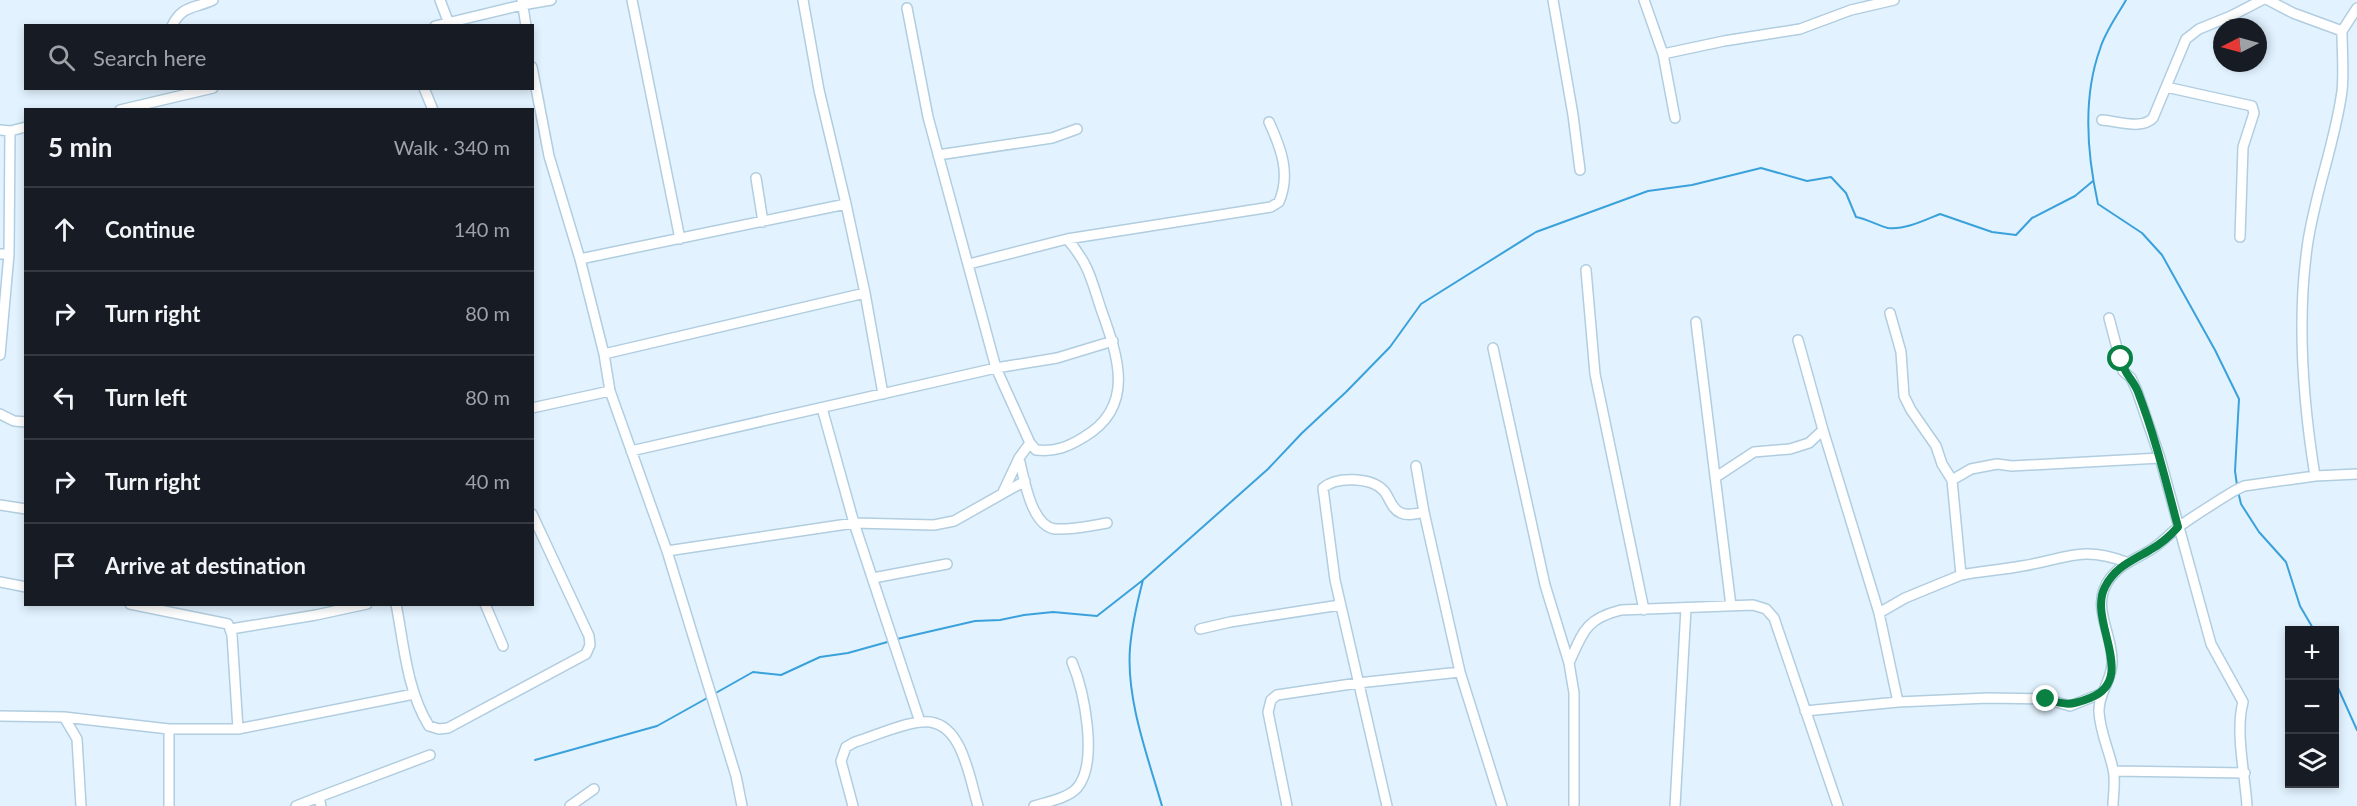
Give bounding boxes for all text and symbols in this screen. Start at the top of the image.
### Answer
north arrow [2213,18,2267,72]
search box [24,24,534,90]
icon: search [45,41,78,74]
text: Search here [93,44,206,71]
text: 5 min [48,131,112,163]
text: Walk · 340 m [394,135,510,159]
icon: ahead [48,213,81,246]
text: Continue [105,216,195,243]
text: 140 m [454,217,510,241]
icon: right [48,297,81,330]
text: Turn right [105,300,200,327]
text: 80 m [465,301,510,325]
route start [2107,345,2133,371]
icon: left [48,381,81,414]
text: Turn left [105,384,187,411]
text: 80 m [465,385,510,409]
icon: right [48,465,81,498]
text: Turn right [105,468,200,495]
text: 40 m [465,469,510,493]
icon: arrive [48,549,81,582]
text: Arrive at destination [105,552,306,579]
map controls [2285,626,2339,788]
button: + [2285,626,2339,680]
button: − [2285,680,2339,734]
route end [2032,685,2058,711]
button: layers [2285,734,2339,788]

